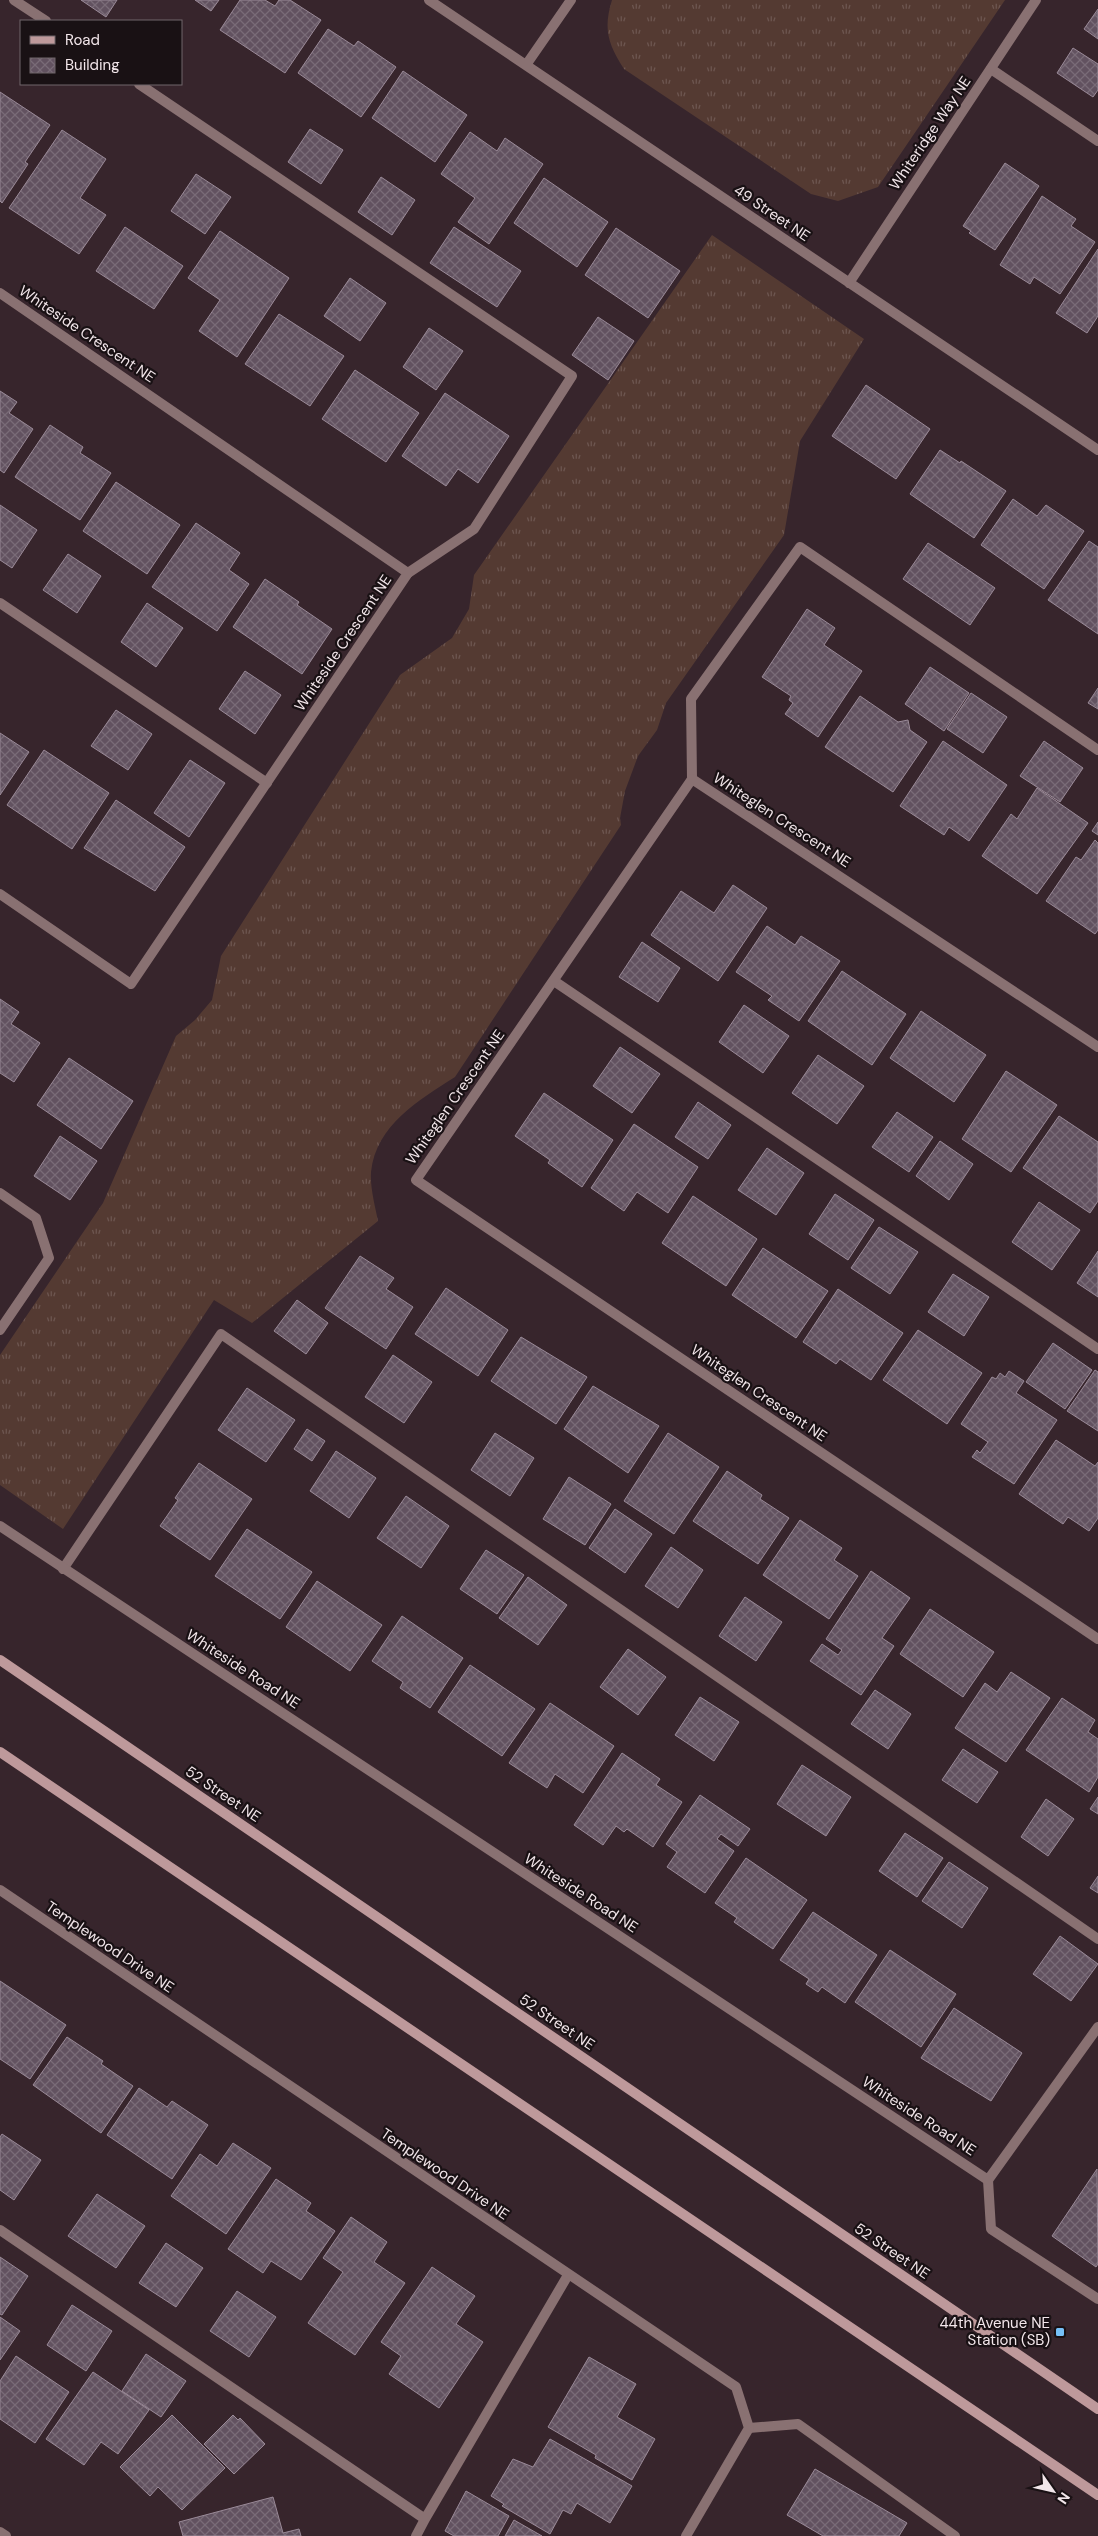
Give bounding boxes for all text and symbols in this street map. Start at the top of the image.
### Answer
legend [20,20,182,85]
text: Road [65,30,100,50]
text: Building [65,55,120,75]
street label: Whiteridge Way NE [885,72,975,194]
street label: 49 Street NE [730,180,814,246]
street label: Whiteside Crescent NE [15,281,159,387]
street label: Whiteside Crescent NE [290,571,396,715]
street label: Whiteglen Crescent NE [709,768,855,872]
street label: Whiteglen Crescent NE [401,1026,509,1168]
street label: Whiteglen Crescent NE [687,1340,831,1446]
street label: Whiteside Road NE [182,1625,304,1713]
street label: 52 Street NE [181,1761,265,1827]
street label: Whiteside Road NE [520,1849,642,1937]
street label: Templewood Drive NE [42,1897,178,1997]
street label: 52 Street NE [515,1989,599,2055]
street label: Whiteside Road NE [858,2072,980,2160]
street label: Templewood Drive NE [377,2124,513,2224]
street label: 52 Street NE [850,2218,934,2284]
place label: 44th Avenue NE Station (SB) [939,2313,1050,2350]
marker: 44th Avenue NE Station (SB) [1054,2326,1066,2338]
north arrow [1028,2466,1078,2516]
text: N [1053,2489,1074,2508]

